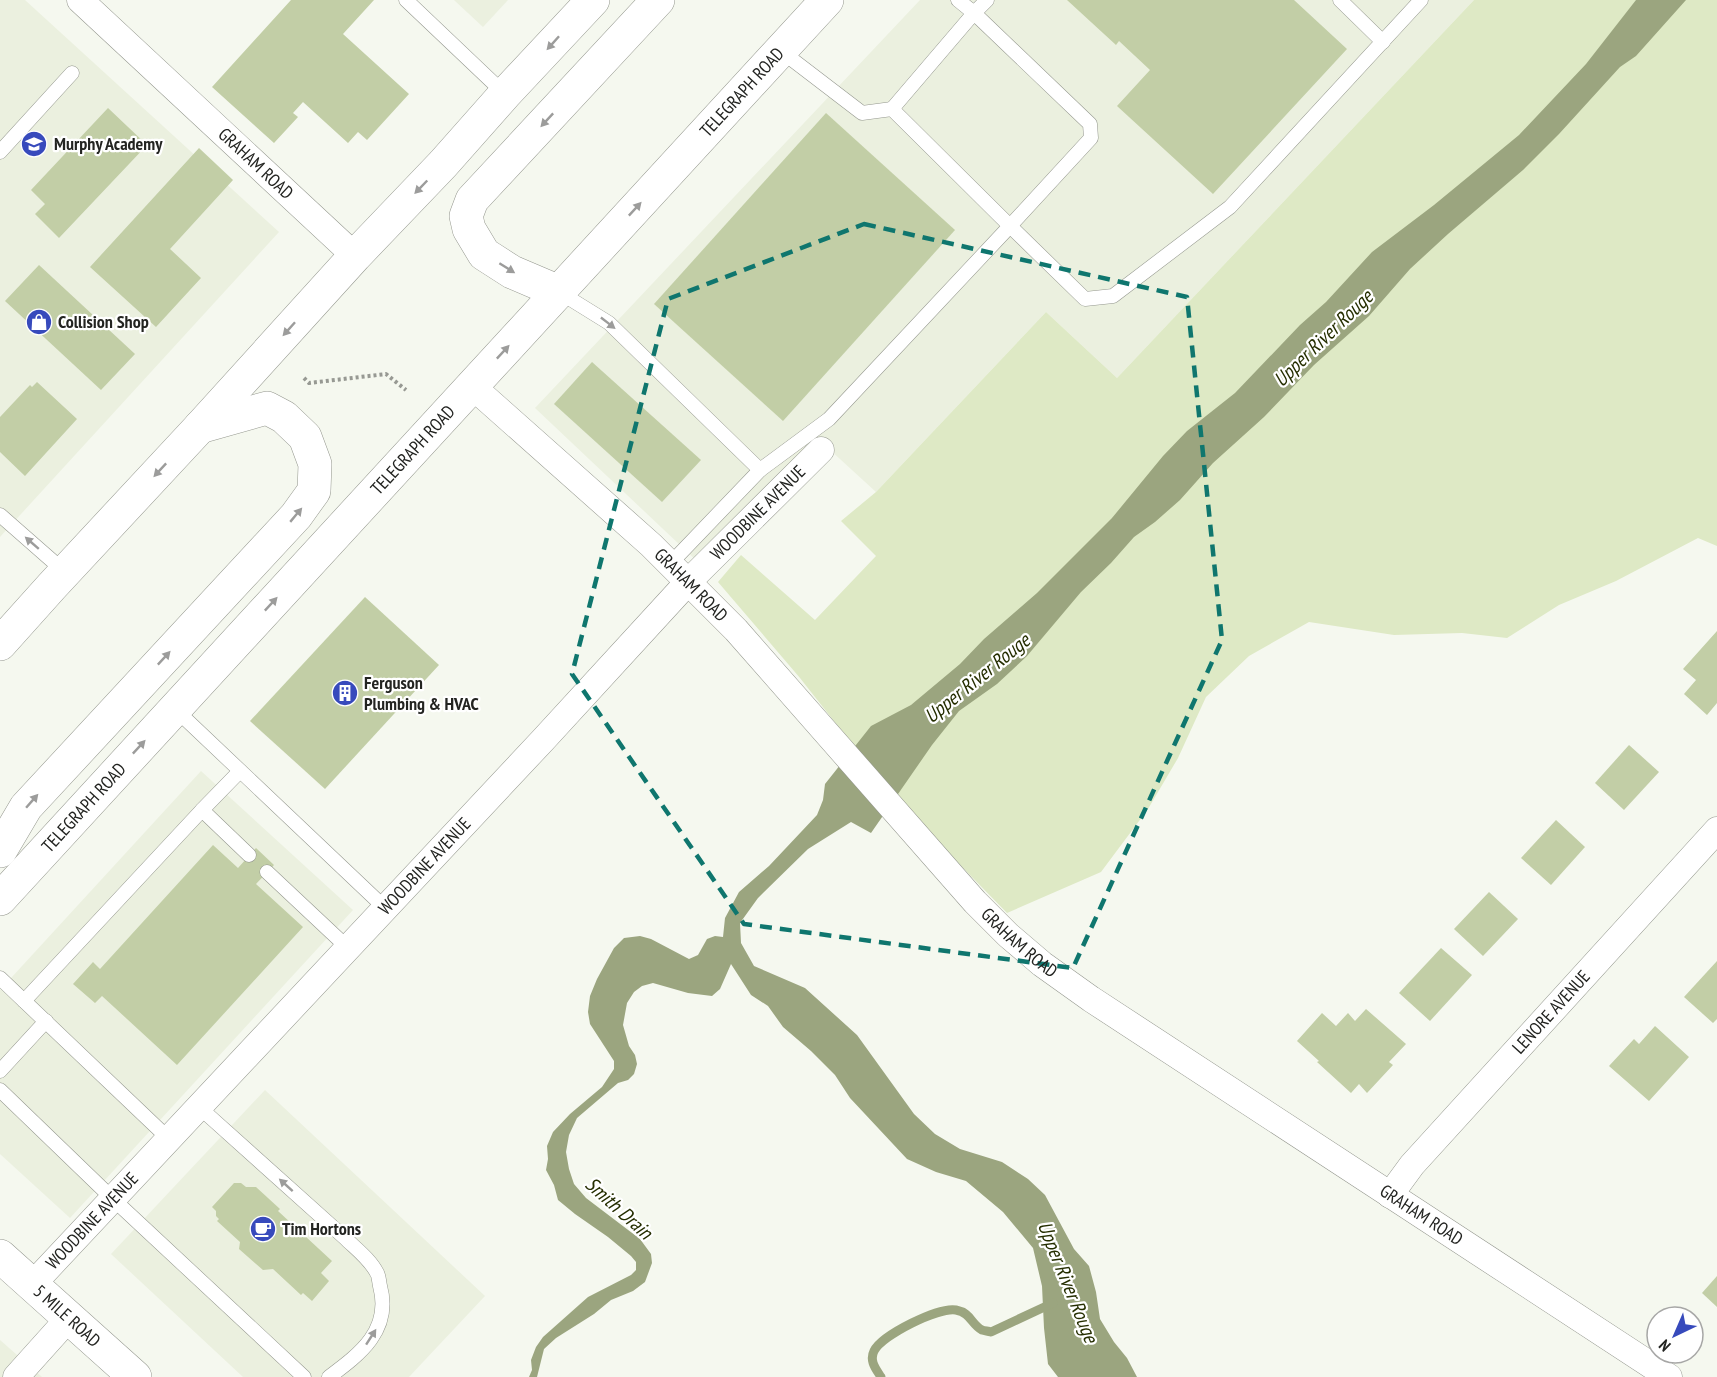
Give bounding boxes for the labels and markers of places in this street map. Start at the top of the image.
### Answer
school or university icon: Murphy Academy [19,129,49,159]
place label: Murphy Academy [54,132,163,155]
shop icon: Collision Shop [24,307,54,337]
place label: Collision Shop [58,310,149,333]
place label: Ferguson Plumbing & HVAC [364,671,479,715]
building icon: Ferguson Plumbing & HVAC [330,678,360,708]
cafe icon: Tim Hortons [248,1214,278,1244]
place label: Tim Hortons [282,1217,361,1240]

